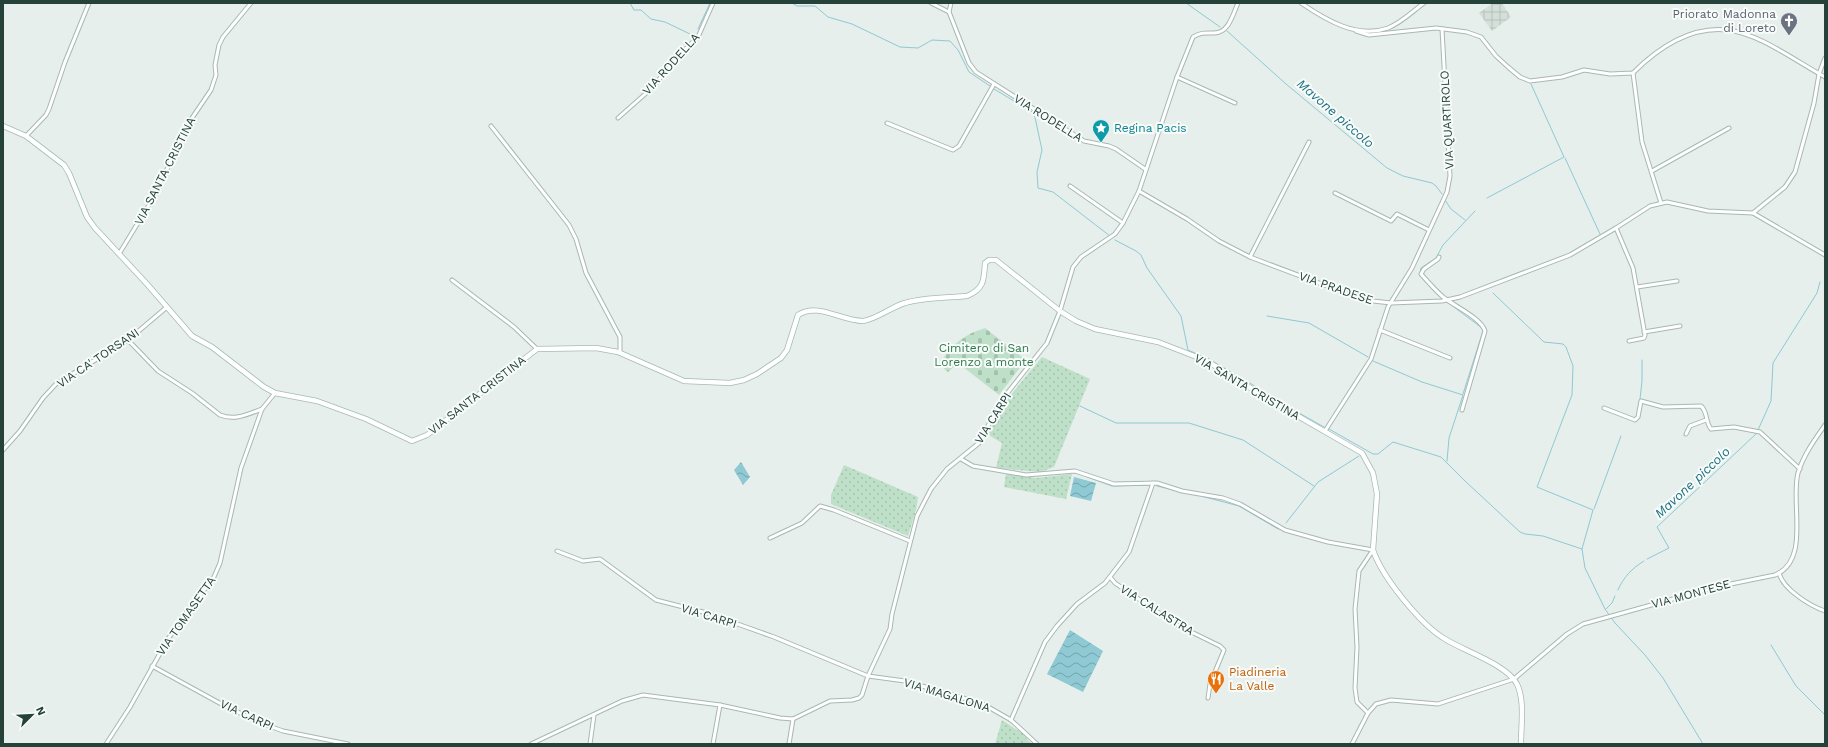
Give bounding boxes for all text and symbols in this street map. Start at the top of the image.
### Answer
place label: Priorato Madonna di Loreto [1672,7,1776,35]
church icon: Priorato Madonna di Loreto [1779,11,1799,36]
street label: VIA RODELLA [640,30,702,98]
street label: VIA QUARTIROLO [1437,70,1457,170]
water label: Mavone piccolo [1294,76,1377,151]
street label: VIA RODELLA [1011,91,1085,145]
street label: VIA SANTA CRISTINA [132,115,198,227]
place icon: Regina Pacis [1091,118,1111,143]
place label: Regina Pacis [1114,121,1187,135]
street label: VIA PRADESE [1297,269,1375,307]
street label: VIA CA' TORSANI [54,325,142,391]
park label: Cimitero di San Lorenzo a monte [934,341,1034,369]
street label: VIA SANTA CRISTINA [1192,351,1302,423]
street label: VIA SANTA CRISTINA [426,353,528,437]
street label: VIA CARPI [972,390,1014,446]
water label: Mavone piccolo [1652,444,1733,521]
street label: VIA TOMASETTA [154,574,219,658]
street label: VIA MONTESE [1650,577,1732,611]
street label: VIA CALASTRA [1117,582,1197,638]
street label: VIA CARPI [679,601,739,631]
place label: Piadineria La Valle [1229,665,1286,693]
restaurant icon: Piadineria La Valle [1206,669,1226,694]
street label: VIA MAGALONA [902,675,992,715]
north arrow [12,695,52,735]
street label: VIA CARPI [218,696,276,734]
text: N [33,705,48,718]

